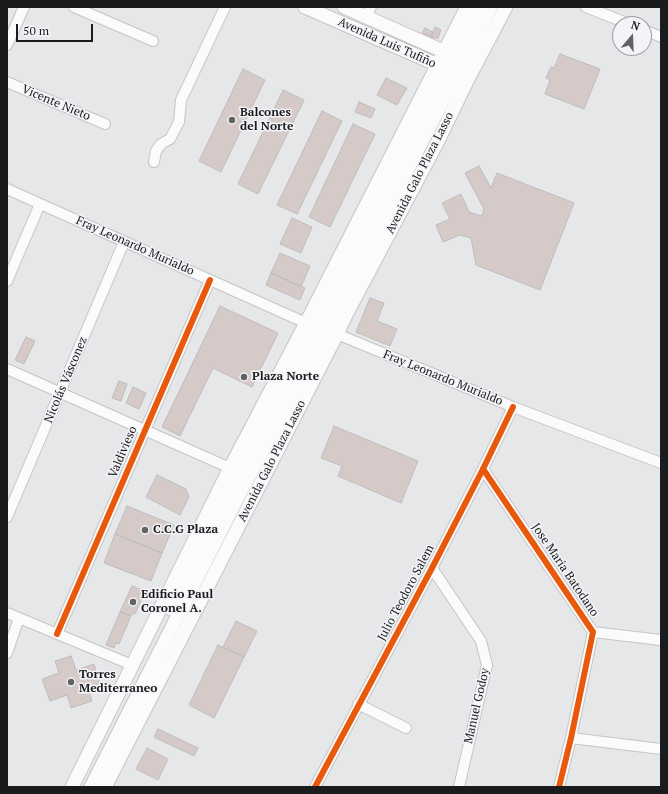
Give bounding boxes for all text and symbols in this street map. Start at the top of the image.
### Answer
street label: Avenida Luis Tufiño [336,15,438,71]
scale bar [18,16,95,42]
north arrow [612,16,652,56]
text: N [629,18,642,34]
text: 50 m [23,23,49,38]
street label: Vicente Nieto [19,82,93,124]
place label: Balcones del Norte [240,106,293,134]
street label: Avenida Galo Plaza Lasso [383,110,457,236]
marker: Balcones del Norte [227,115,237,125]
street label: Fray Leonardo Murialdo [74,213,196,279]
street label: Nicolás Vásconez [41,335,91,425]
street label: Fray Leonardo Murialdo [381,347,505,409]
place label: Plaza Norte [252,370,319,384]
marker: Plaza Norte [239,372,249,382]
street label: Avenida Galo Plaza Lasso [235,398,309,524]
street label: Valdivieso [106,424,140,480]
street label: Jose Maria Batodano [528,521,602,619]
place label: C.C.G Plaza [153,523,218,537]
marker: C.C.G Plaza [140,525,150,535]
street label: Julio Teodoro Salem [375,542,437,644]
place label: Edificio Paul Coronel A. [141,588,213,616]
marker: Edificio Paul Coronel A. [128,597,138,607]
street label: Manuel Godoy [461,667,493,745]
place label: Torres Mediterraneo [79,668,157,696]
marker: Torres Mediterraneo [66,677,76,687]

